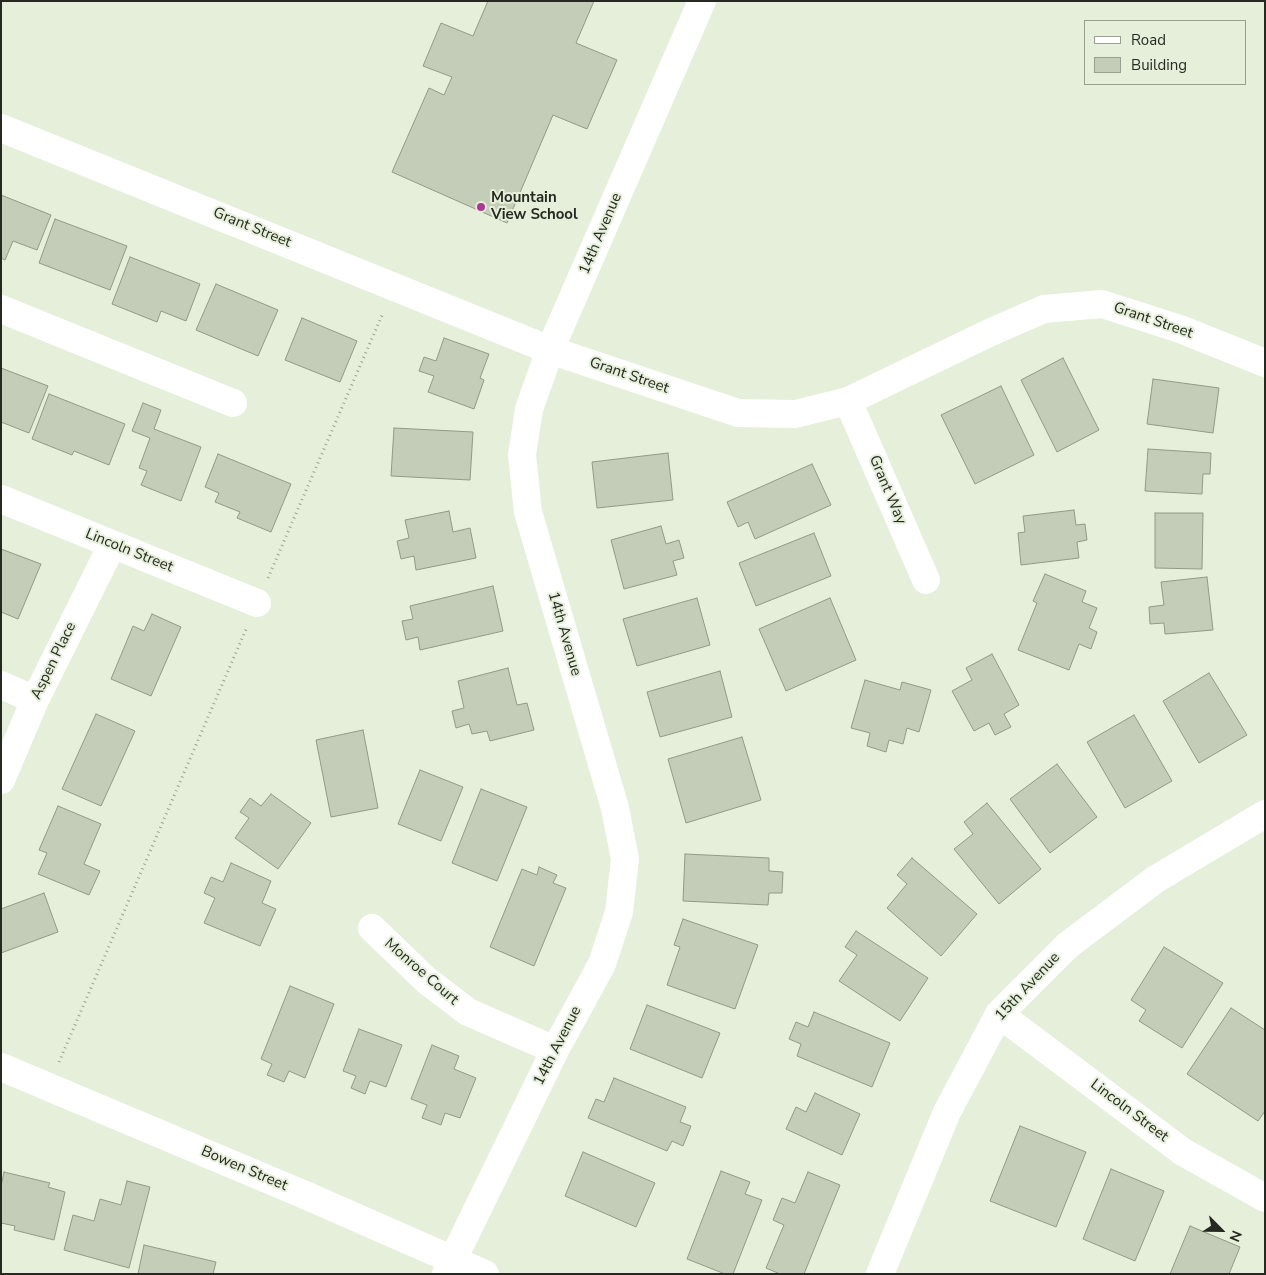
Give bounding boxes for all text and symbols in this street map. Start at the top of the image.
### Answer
legend [1084,20,1246,85]
text: Road [1131,30,1166,50]
text: Building [1131,55,1187,75]
place label: Mountain View School [491,189,578,224]
street label: 14th Avenue [576,191,626,277]
marker: Mountain View School [475,201,487,213]
street label: Grant Street [210,204,294,252]
street label: Grant Street [1111,299,1195,343]
street label: Grant Street [587,354,671,398]
street label: Grant Way [864,453,910,527]
street label: Lincoln Street [83,525,175,577]
street label: 14th Avenue [543,590,585,678]
street label: Aspen Place [28,619,80,703]
street label: Monroe Court [380,935,462,1009]
street label: 15th Avenue [992,949,1064,1025]
street label: 14th Avenue [530,1003,586,1089]
street label: Lincoln Street [1086,1076,1172,1146]
street label: Bowen Street [198,1143,290,1195]
north arrow [1196,1205,1246,1255]
text: N [1224,1228,1246,1245]

